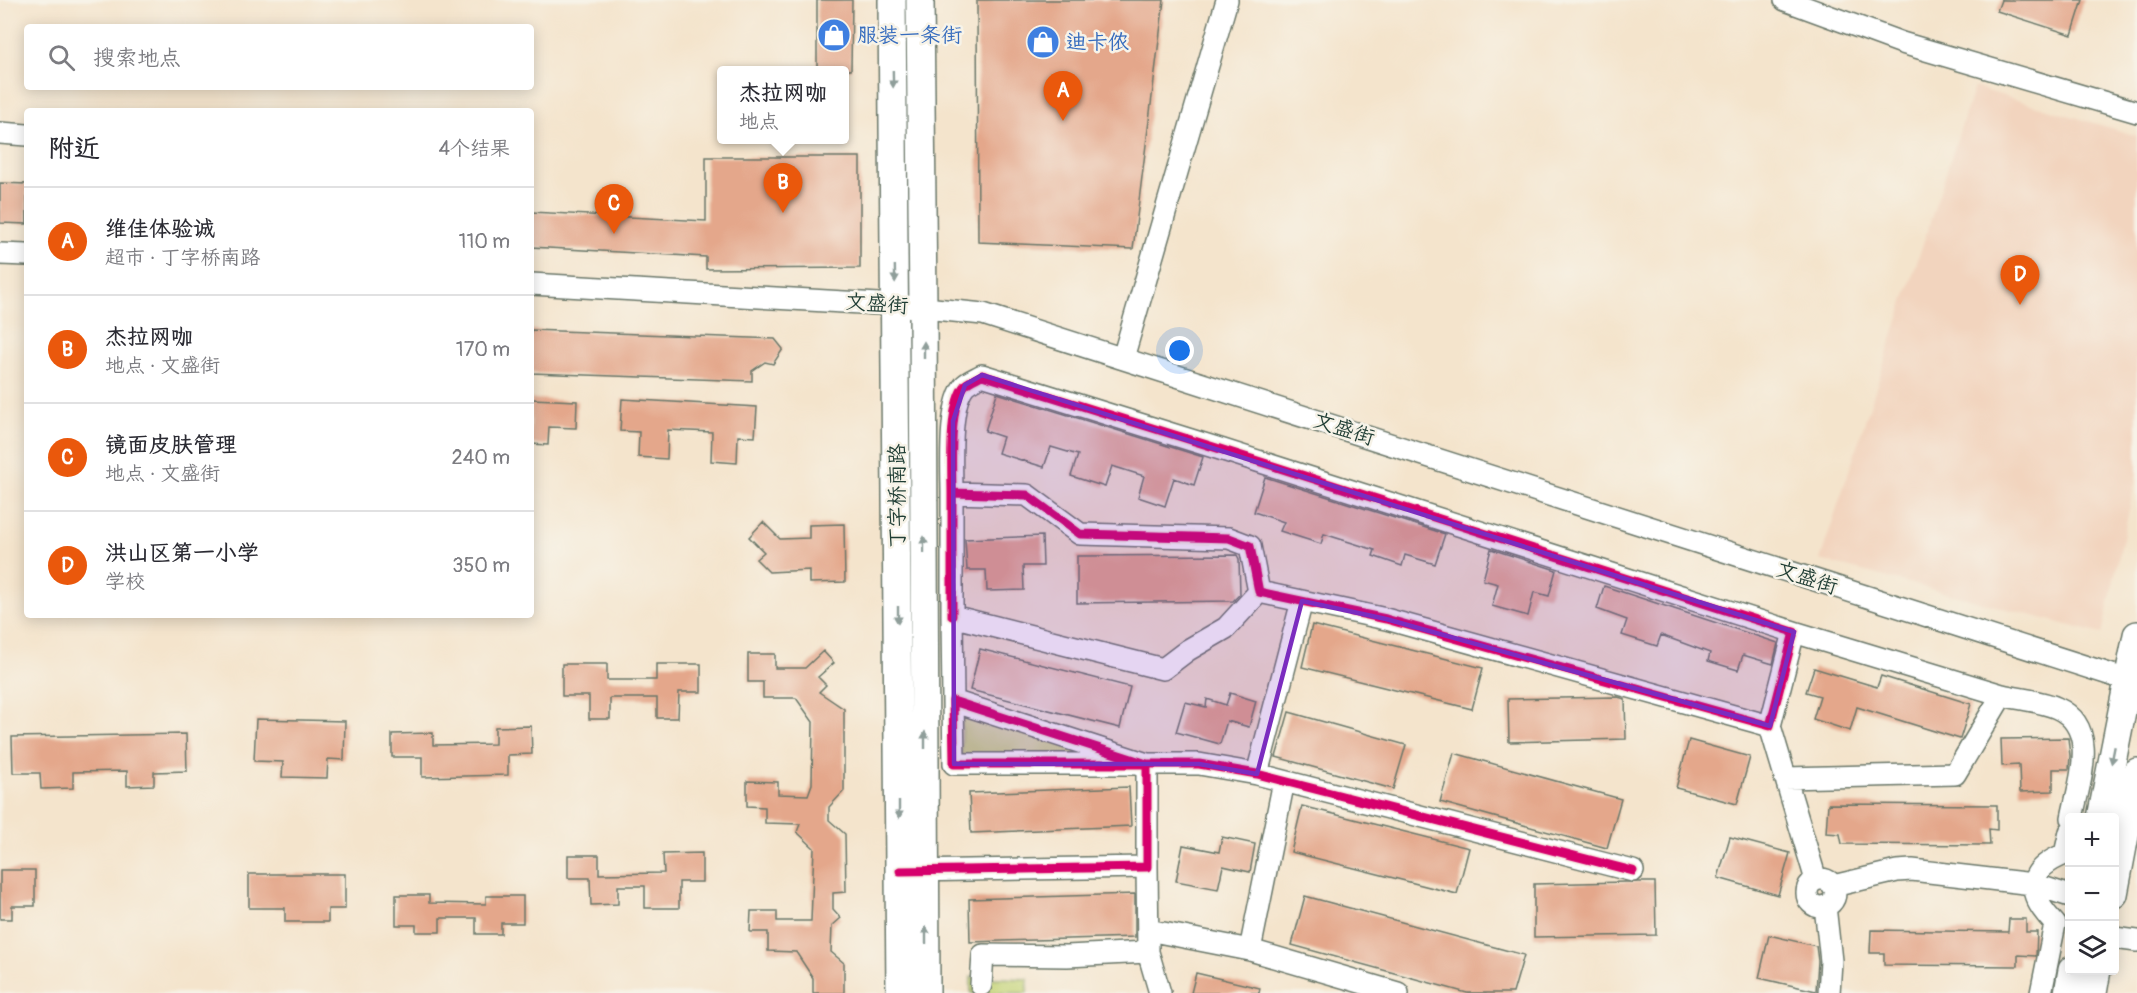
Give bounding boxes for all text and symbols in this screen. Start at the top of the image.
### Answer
shop icon: 服装一条街 [816,17,852,53]
place label: 服装一条街 [857,22,962,49]
search box [24,24,534,90]
shop icon: 迪卡侬 [1025,24,1061,60]
place label: 迪卡侬 [1066,29,1129,56]
icon: search [45,41,78,74]
text: 搜索地点 [93,44,181,72]
popup [717,66,849,144]
one-way arrow [888,70,898,89]
pin: A [1044,72,1082,121]
text: 杰拉网咖 [739,79,827,107]
text: 地点 [739,109,779,134]
text: 附近 [48,133,100,165]
text: 4个结果 [438,136,510,161]
pin: B [764,164,802,213]
pin: C [594,184,634,234]
text: 维佳体验诚 [105,215,215,243]
text: A [61,229,74,254]
text: 110 m [459,229,510,254]
text: 超市 · 丁字桥南路 [105,245,260,270]
pin: D [2000,256,2040,305]
one-way arrow [890,265,900,284]
street label: 文盛街 [845,288,909,320]
text: 杰拉网咖 [105,323,193,351]
your location [1165,336,1194,365]
text: B [62,337,73,362]
text: 170 m [456,337,510,362]
one-way arrow [919,340,929,359]
text: 地点 · 文盛街 [105,353,220,378]
street label: 文盛街 [1310,406,1378,452]
text: 镜面皮肤管理 [105,431,237,459]
street label: 丁字桥南路 [884,444,911,549]
text: C [61,445,74,470]
text: 240 m [451,445,510,470]
text: 地点 · 文盛街 [105,461,220,486]
one-way arrow [919,535,929,554]
text: 洪山区第一小学 [105,539,259,567]
text: D [61,553,74,578]
text: 350 m [452,553,510,578]
street label: 文盛街 [1773,555,1841,601]
text: 学校 [105,569,145,594]
one-way arrow [893,606,903,625]
one-way arrow [920,730,930,749]
one-way arrow [2108,745,2117,764]
one-way arrow [894,801,904,820]
map controls [2065,813,2119,975]
button: + [2065,813,2119,867]
button: − [2065,867,2119,921]
button: layers [2065,921,2119,975]
one-way arrow [921,925,931,944]

